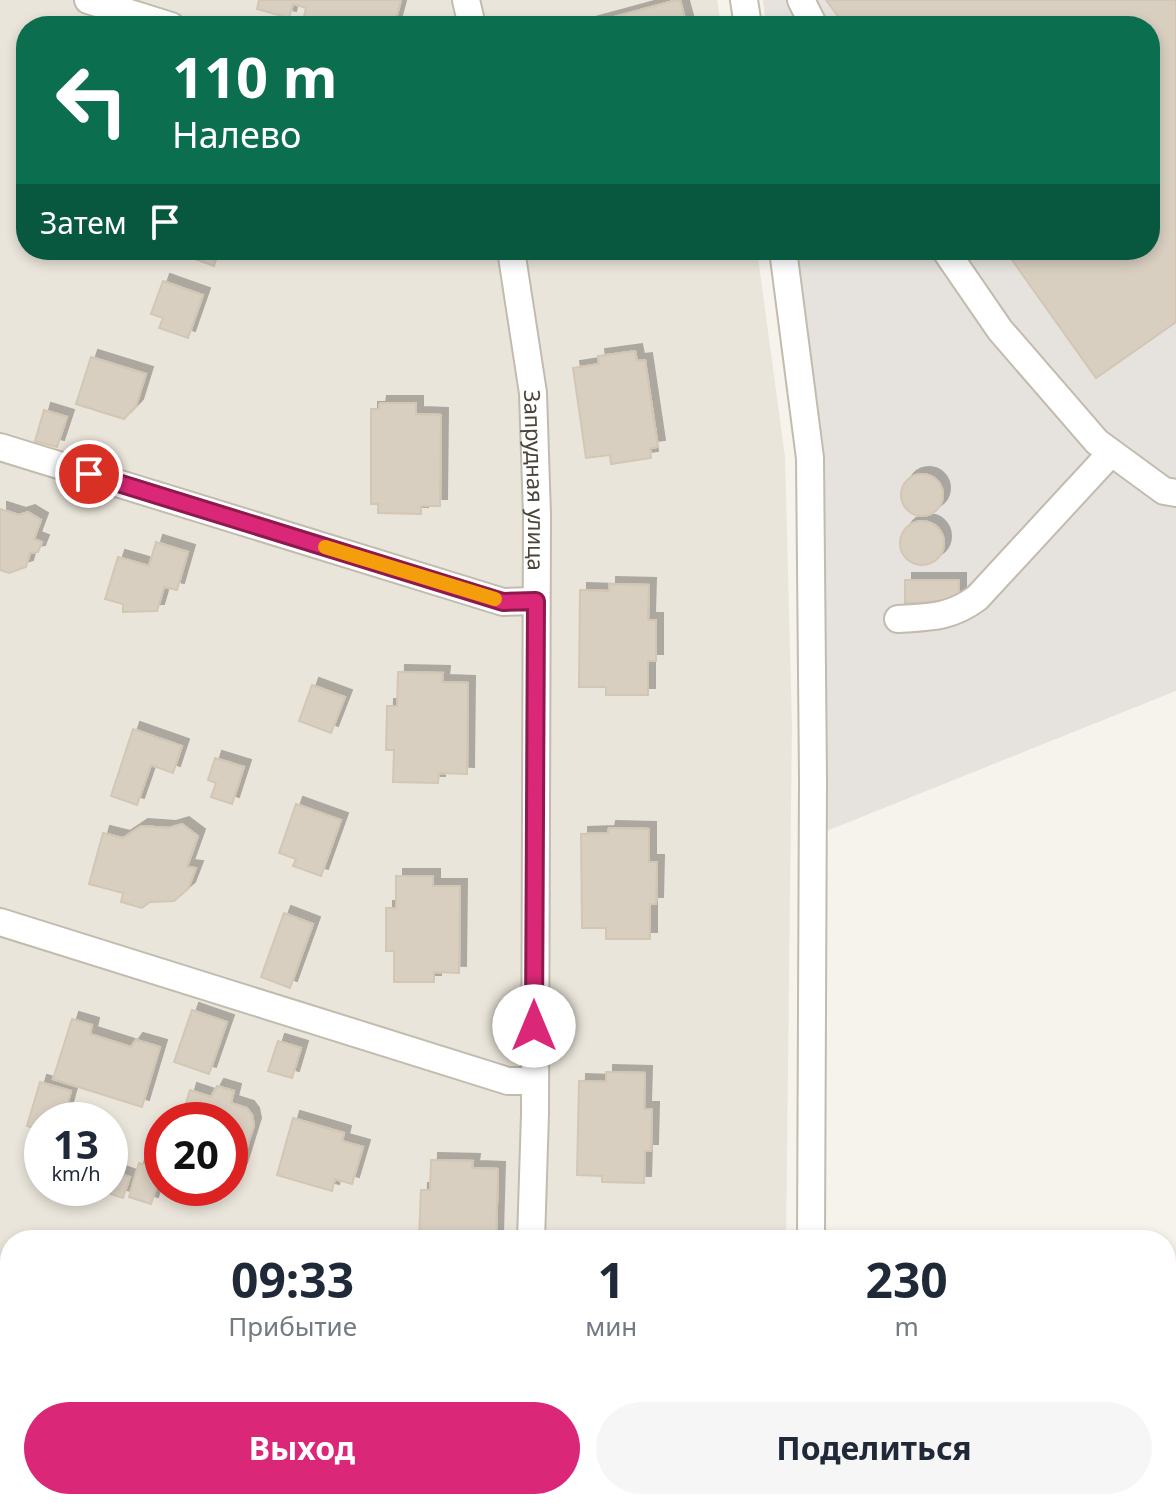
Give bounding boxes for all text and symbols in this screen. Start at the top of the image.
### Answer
text: 110 m [172,38,337,114]
icon: left [40,48,144,152]
text: Налево [172,110,301,159]
icon: arrive [143,200,187,244]
text: Затем [40,202,127,243]
street label: Запрудная улица [518,389,552,571]
pin [55,440,123,508]
icon: arrive [67,452,111,496]
position arrow [492,984,576,1068]
speed limit sign: 20 [144,1102,248,1206]
text: 13 [53,1116,99,1171]
text: km/h [51,1160,101,1187]
text: 09:33 [231,1247,354,1312]
text: 1 [597,1247,625,1312]
text: 230 [865,1247,948,1312]
text: Прибытие [228,1308,357,1344]
text: мин [585,1308,637,1344]
text: m [894,1308,919,1344]
button: Выход [24,1402,580,1494]
button: Поделиться [596,1402,1152,1494]

